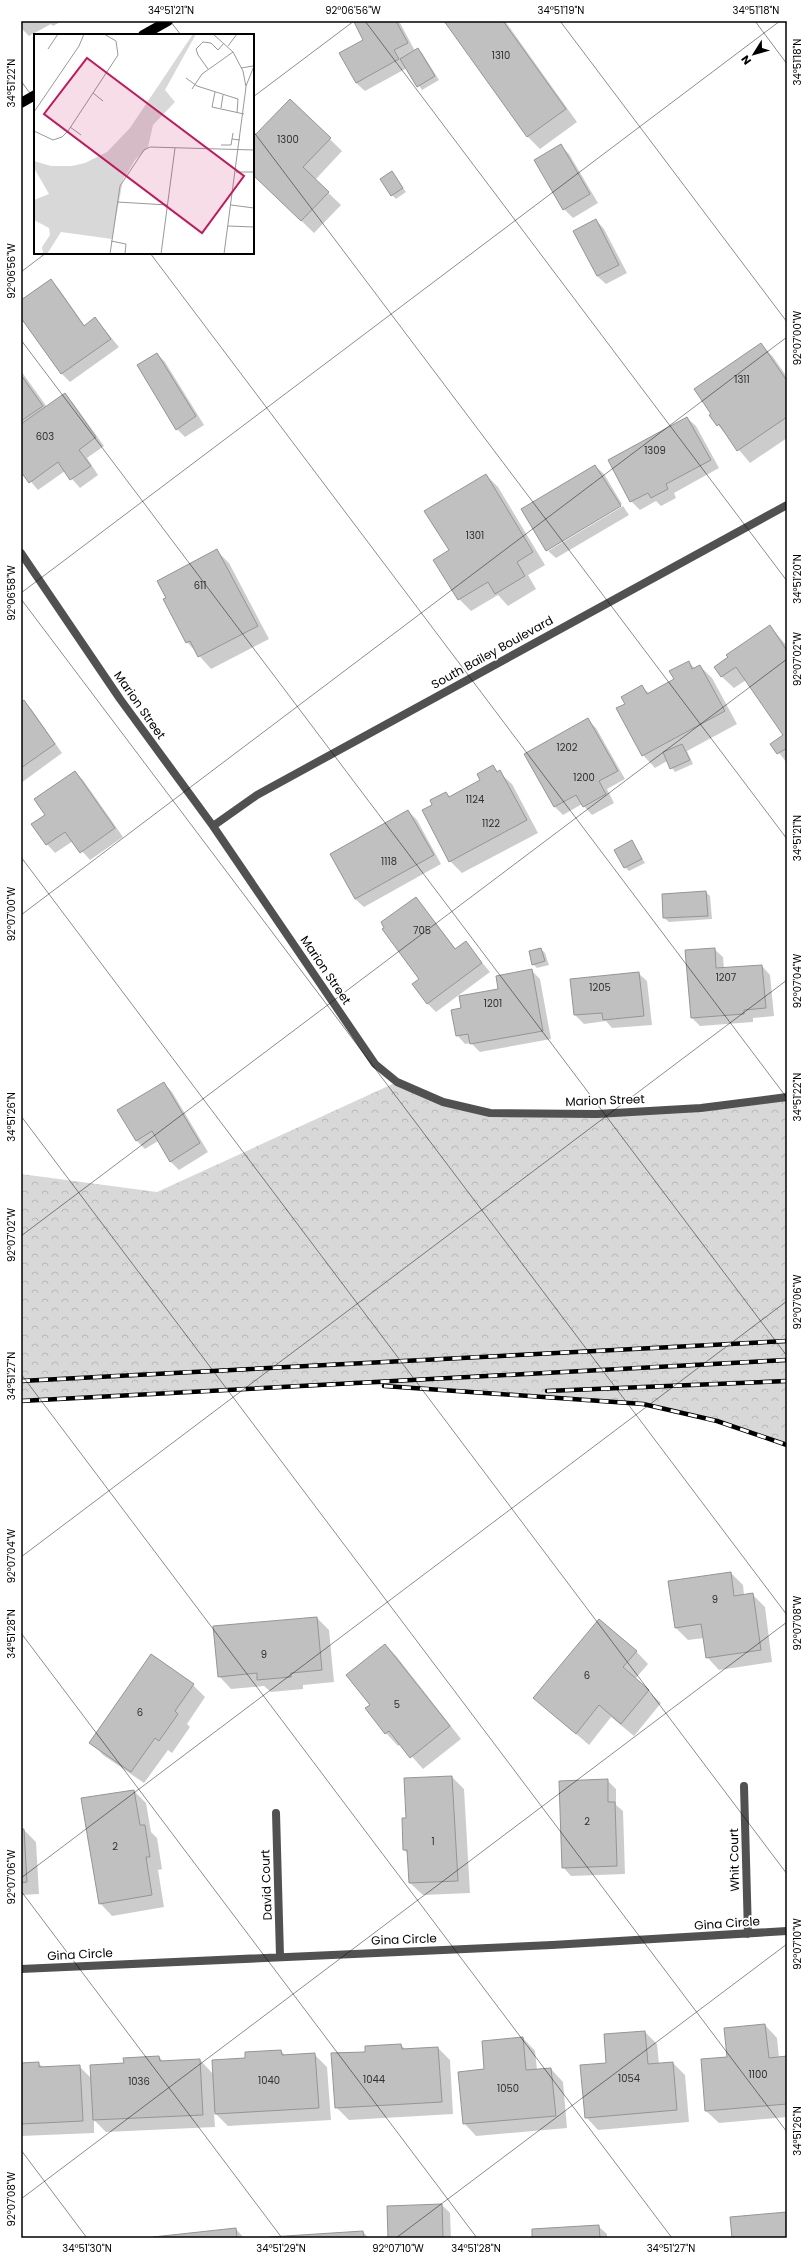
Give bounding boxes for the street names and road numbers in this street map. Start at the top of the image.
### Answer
street label: South Bailey Boulevard [428,611,556,693]
street label: Marion Street [110,668,170,742]
street label: Marion Street [297,932,355,1008]
street label: Marion Street [565,1090,645,1110]
street label: Whit Court [725,1828,743,1892]
street label: David Court [256,1849,276,1921]
street label: Gina Circle [694,1912,760,1934]
street label: Gina Circle [371,1929,437,1949]
street label: Gina Circle [47,1944,113,1964]

